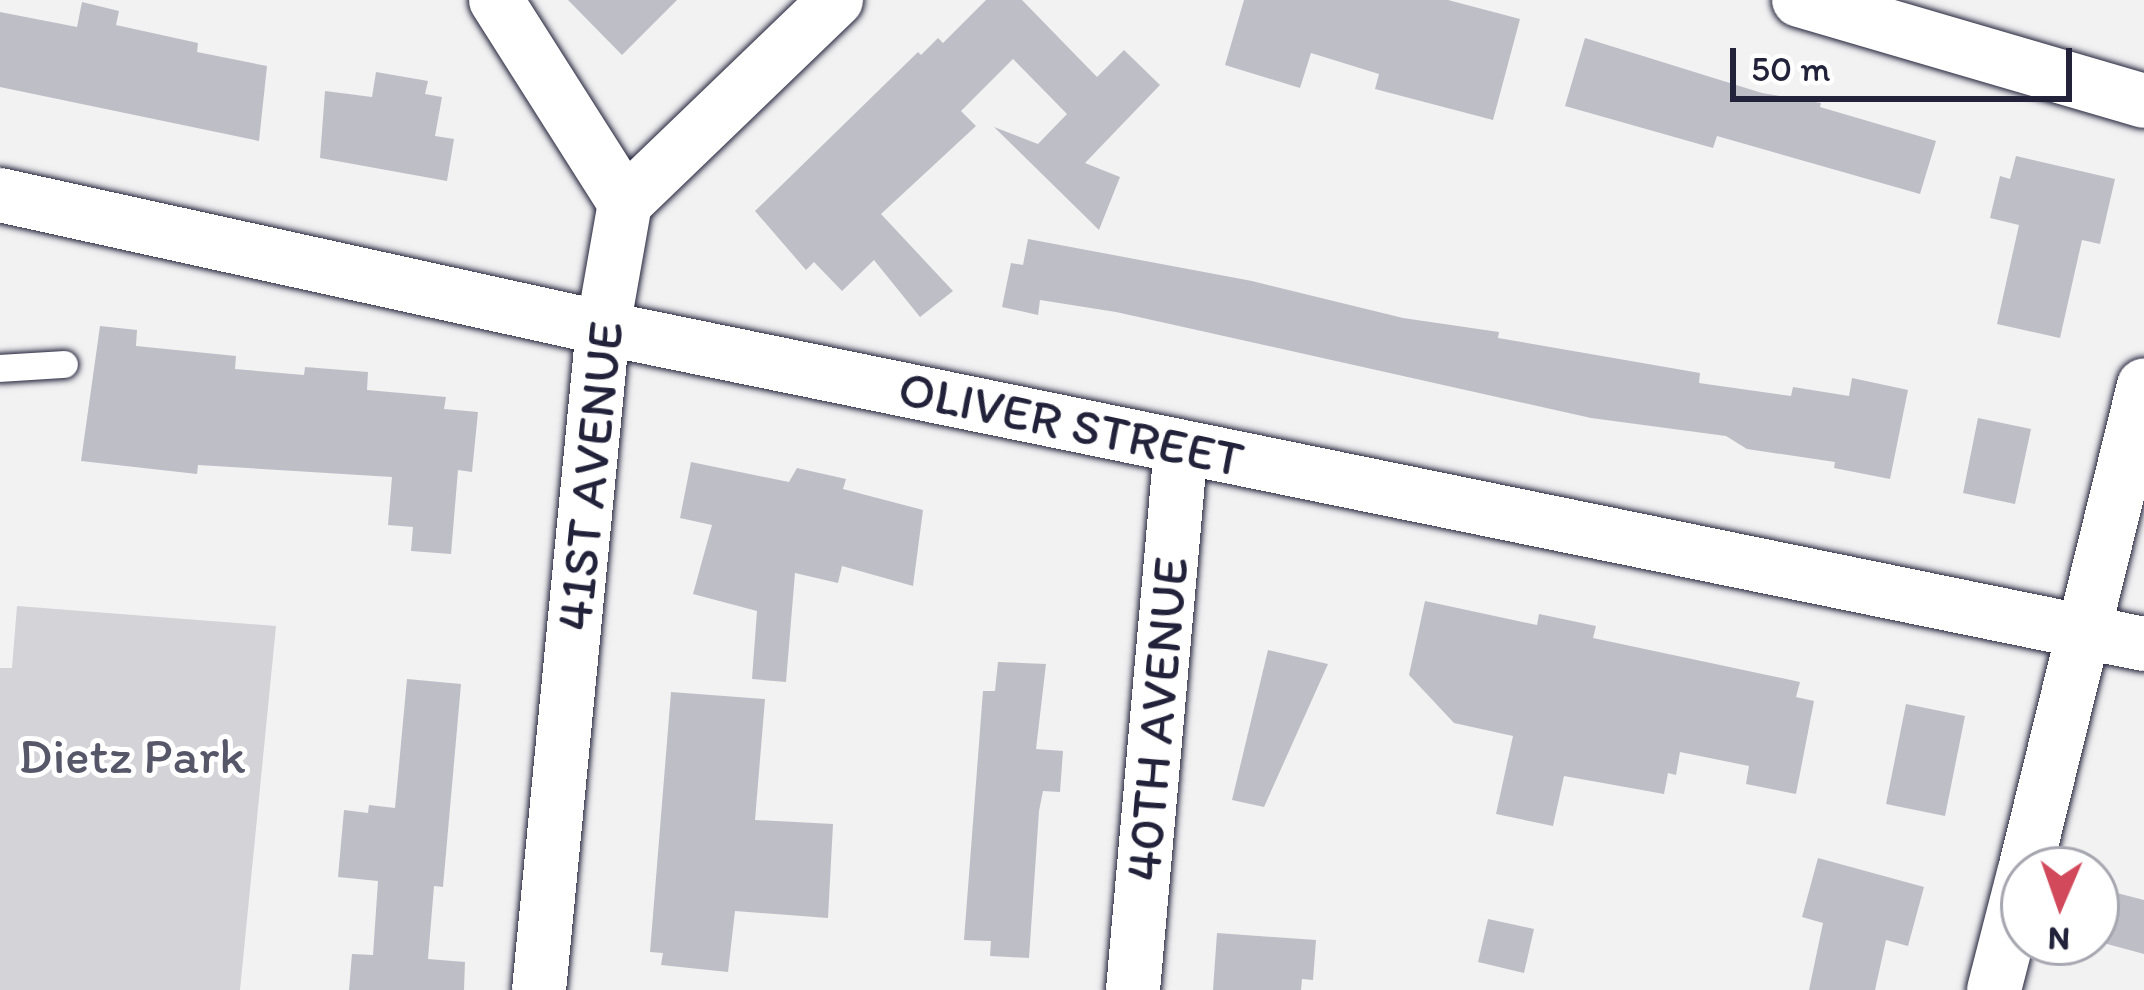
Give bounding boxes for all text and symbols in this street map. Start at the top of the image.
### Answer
scale bar [1736,24,2078,98]
text: 50 m [1751,47,1830,90]
street label: 41ST AVENUE [543,319,637,633]
street label: OLIVER STREET [893,358,1249,490]
street label: 40TH AVENUE [1112,555,1202,883]
park label: Dietz Park [19,725,245,787]
north arrow [2000,846,2120,966]
text: N [2047,920,2071,959]

